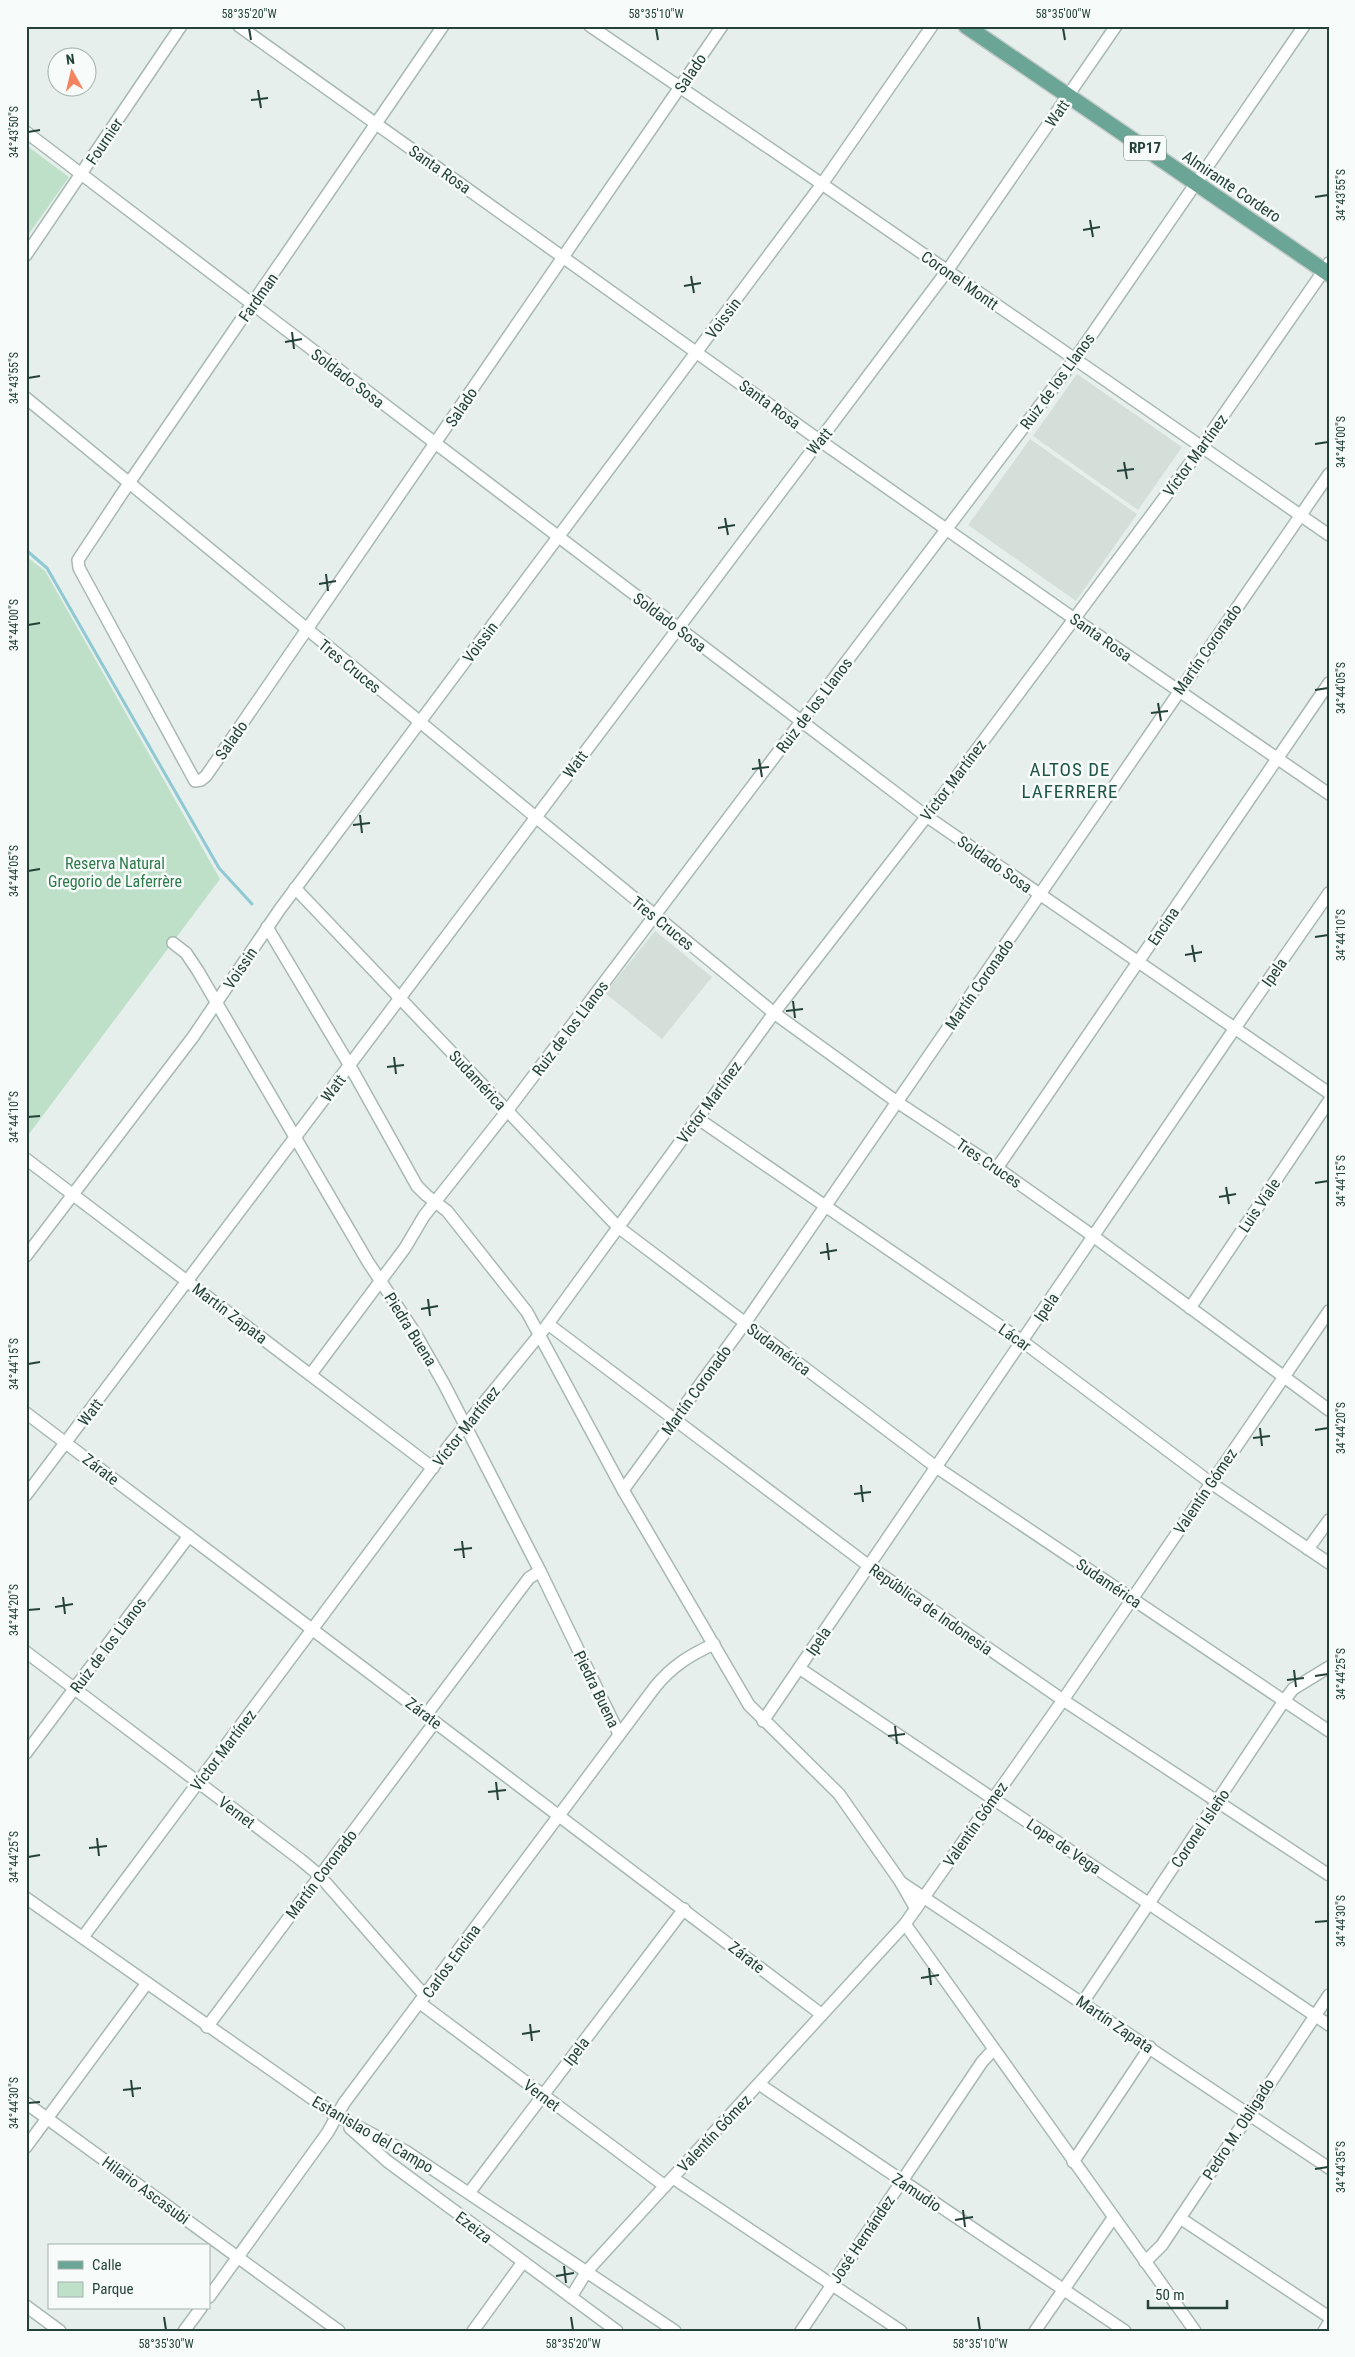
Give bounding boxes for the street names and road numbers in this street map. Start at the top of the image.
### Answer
street label: Salado [670,50,710,97]
street label: Watt [1041,96,1074,131]
street label: Fournier [82,114,127,168]
road number: RP17 [1124,136,1166,160]
street label: Santa Rosa [405,141,474,198]
street label: Almirante Cordero [1179,147,1285,226]
street label: Coronel Montt [917,247,1002,314]
street label: Fardman [235,269,282,325]
street label: Voissin [702,294,745,343]
street label: Ruiz de los Llanos [1016,329,1099,433]
street label: Soldado Sosa [307,345,388,412]
street label: Santa Rosa [735,376,804,433]
street label: Salado [441,384,481,431]
street label: Víctor Martínez [1159,410,1232,500]
street label: Watt [803,424,836,459]
street label: Soldado Sosa [629,589,710,656]
street label: Martín Coronado [1169,600,1246,698]
street label: Santa Rosa [1066,609,1135,666]
street label: Voissin [459,618,502,667]
street label: Tres Cruces [315,635,385,697]
street label: Ruiz de los Llanos [772,654,856,757]
street label: Salado [211,717,252,763]
street label: Víctor Martínez [917,736,990,825]
street label: Watt [559,747,592,782]
street label: Soldado Sosa [954,832,1036,897]
street label: Tres Cruces [628,892,698,954]
street label: Encina [1144,903,1183,949]
street label: Martín Coronado [941,935,1018,1033]
street label: Voissin [220,944,261,993]
street label: Ipela [1258,954,1291,990]
street label: Ruiz de los Llanos [528,977,612,1080]
street label: Sudamérica [445,1047,510,1114]
street label: Víctor Martínez [673,1057,746,1147]
street label: Watt [317,1071,350,1106]
street label: Tres Cruces [952,1135,1025,1192]
street label: Luis Viale [1234,1175,1284,1236]
street label: Martín Zapata [188,1279,271,1348]
street label: Piedra Buena [380,1289,441,1370]
street label: Ipela [1030,1289,1063,1325]
street label: Sudamérica [743,1319,814,1379]
street label: Lácar [995,1320,1035,1355]
street label: Martín Coronado [658,1342,735,1439]
street label: Víctor Martínez [429,1382,504,1470]
street label: Watt [74,1395,107,1430]
street label: Valentín Gómez [1170,1445,1241,1538]
street label: Zárate [79,1450,123,1489]
street label: Sudamérica [1072,1555,1145,1612]
street label: República de Indonesia [865,1560,996,1659]
street label: Ruiz de los Llanos [66,1594,150,1697]
street label: Ipela [802,1623,835,1659]
street label: Piedra Buena [570,1648,623,1731]
street label: Zárate [402,1694,446,1733]
street label: Víctor Martínez [187,1706,260,1795]
street label: Valentín Gómez [939,1778,1012,1870]
street label: Coronel Isleño [1167,1785,1234,1871]
street label: Vernet [215,1792,259,1832]
street label: Lope de Vega [1023,1815,1104,1878]
street label: Martín Coronado [282,1826,361,1922]
street label: Carlos Encina [418,1921,485,2002]
street label: Zárate [725,1937,768,1977]
street label: Martín Zapata [1073,1992,1157,2057]
street label: Ipela [560,2033,593,2069]
street label: Vernet [520,2075,564,2115]
street label: Pedro M. Obligado [1199,2075,1278,2184]
street label: Valentín Gómez [674,2091,755,2176]
street label: Estanislao del Campo [309,2092,437,2177]
street label: Hilario Ascasubi [98,2152,193,2228]
street label: Zamudio [888,2169,945,2216]
street label: José Hernández [826,2192,899,2287]
street label: Ezeiza [452,2208,496,2247]

